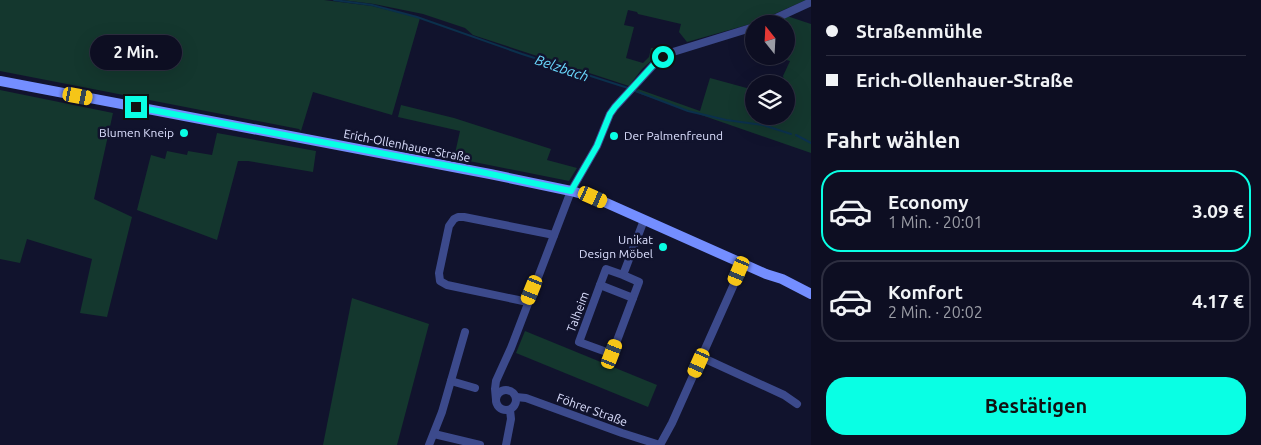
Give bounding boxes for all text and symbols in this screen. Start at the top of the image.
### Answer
north arrow [745,15,795,65]
map controls [745,15,795,125]
text: Straßenmühle [856,20,983,42]
callout: 2 Min. [90,34,182,70]
text: 2 Min. [114,43,158,61]
route start [652,46,674,68]
water label: Belzbach [533,51,591,85]
text: Erich-Ollenhauer-Straße [856,69,1073,91]
button: layers [745,75,795,125]
car [61,86,94,106]
route end [125,96,147,118]
place label: Blumen Kneip [99,126,174,139]
marker: Blumen Kneip [178,127,190,139]
street label: Erich-Ollenhauer-Straße [343,127,472,164]
text: Fahrt wählen [826,127,960,152]
place label: Der Palmenfreund [624,129,723,142]
marker: Der Palmenfreund [608,130,620,142]
car [576,184,609,210]
icon: car [828,189,873,234]
text: Economy [888,191,969,213]
text: 3.09 € [1192,200,1244,222]
text: 1 Min. · 20:01 [888,213,983,231]
place label: Unikat Design Möbel [579,233,653,260]
marker: Unikat Design Möbel [657,241,669,253]
car [726,254,751,288]
car [519,273,544,307]
icon: car [828,279,873,324]
text: Komfort [888,281,963,303]
street label: Talheim [564,290,591,334]
text: 4.17 € [1192,290,1244,312]
text: 2 Min. · 20:02 [888,303,983,321]
car [599,337,624,371]
car [686,346,711,380]
button: Bestätigen [826,377,1246,435]
street label: Föhrer Straße [555,391,629,428]

